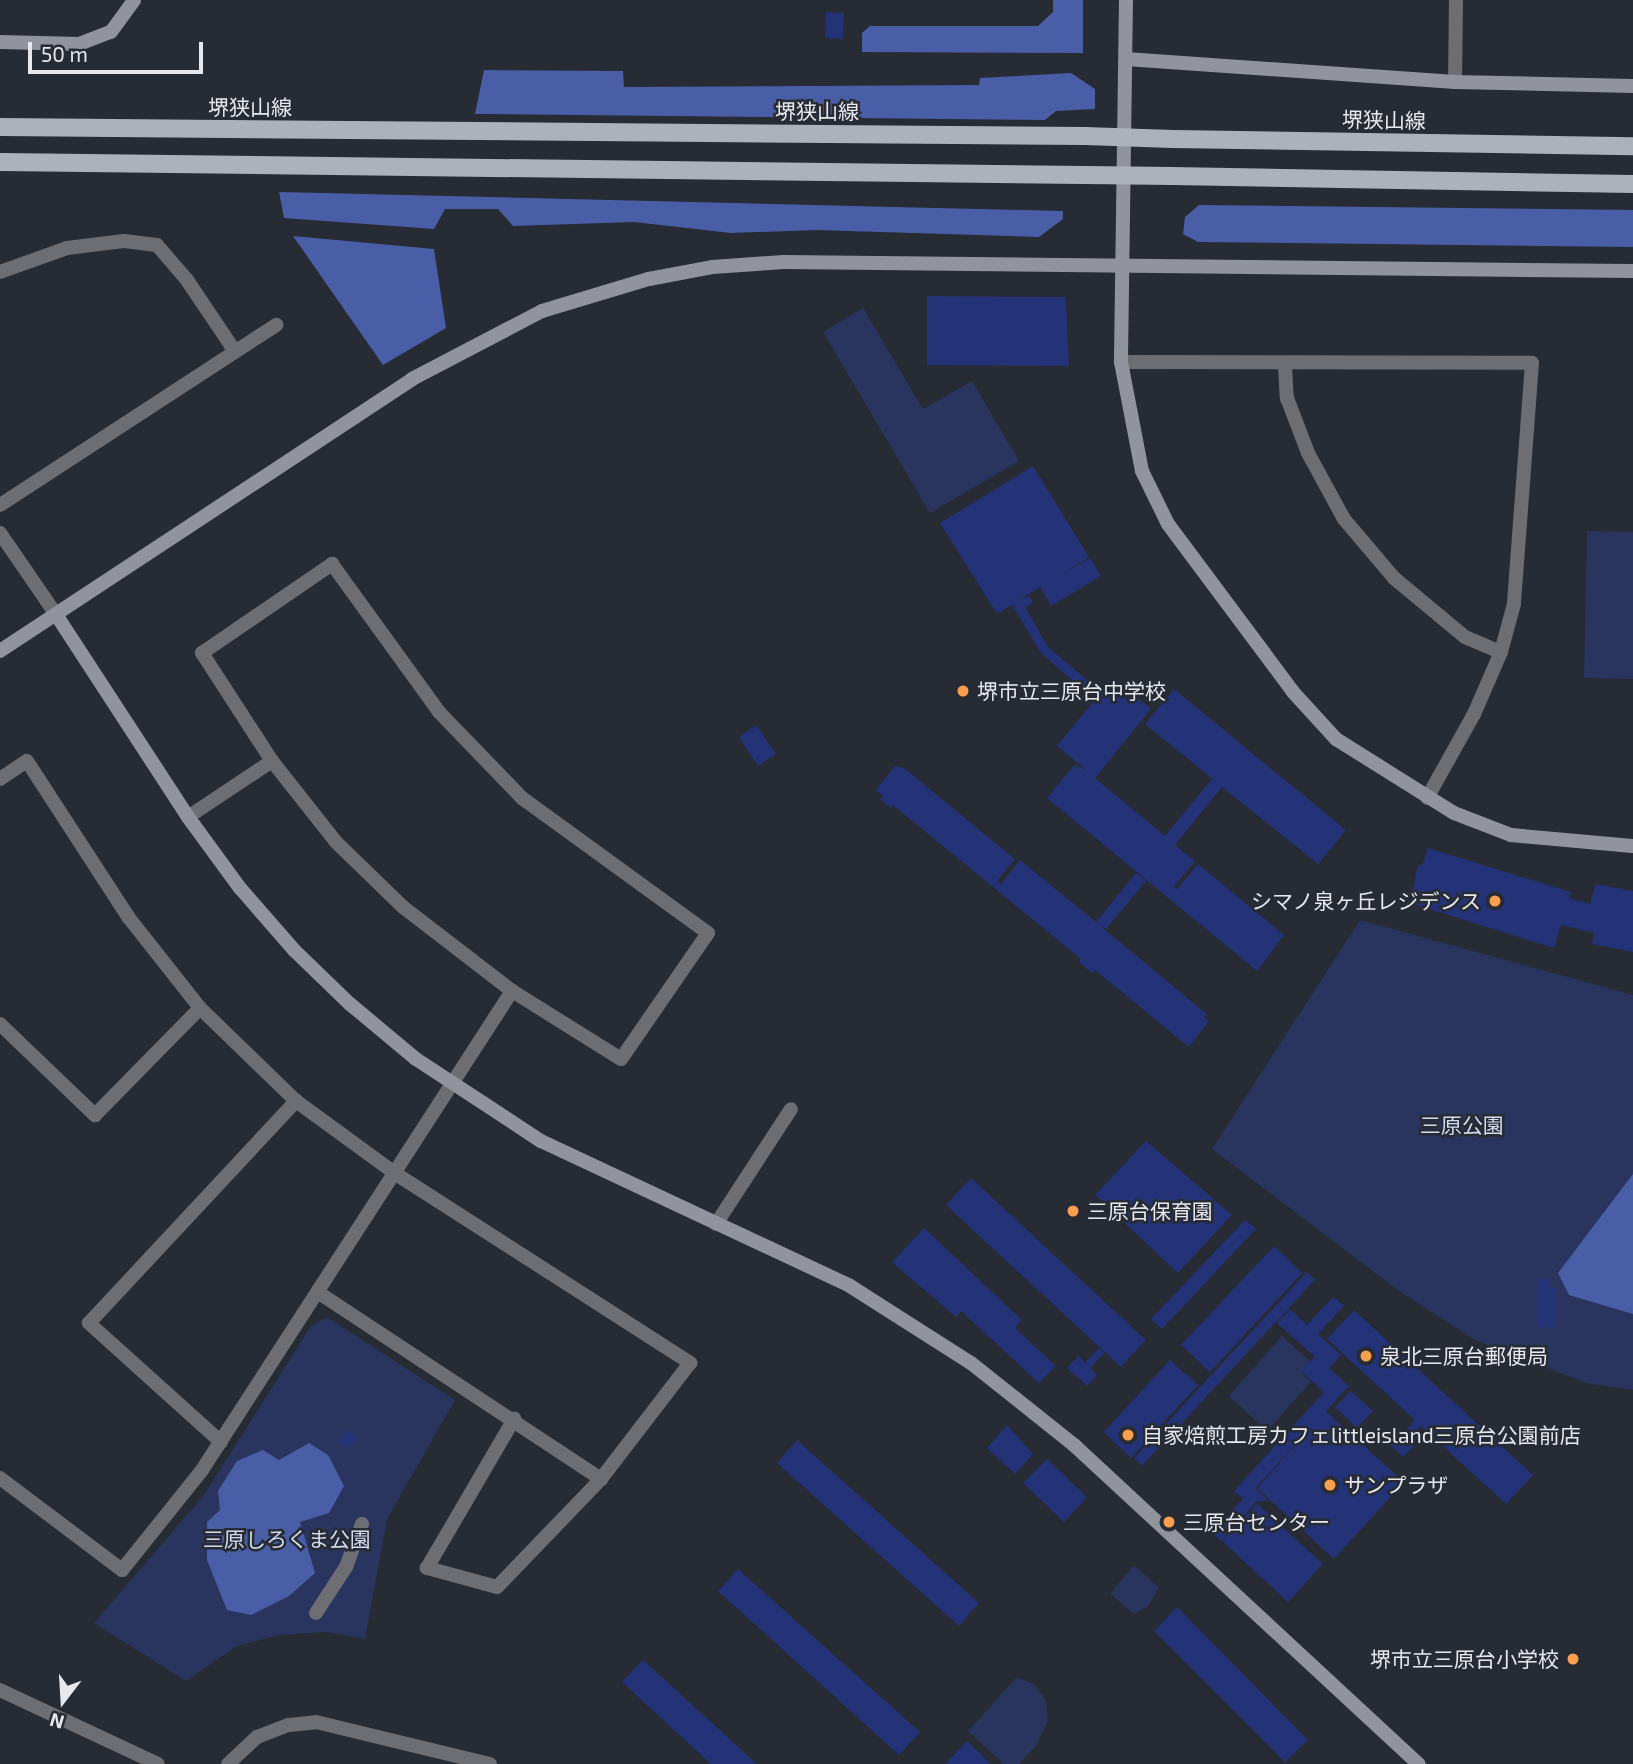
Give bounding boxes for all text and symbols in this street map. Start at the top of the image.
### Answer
scale bar [32,28,206,72]
text: 50 m [41,41,88,66]
street label: 堺狭山線 [208,94,292,120]
street label: 堺狭山線 [775,98,859,124]
street label: 堺狭山線 [1342,107,1426,133]
place label: 堺市立三原台中学校 [977,678,1166,704]
marker: 堺市立三原台中学校 [955,683,971,699]
place label: シマノ泉ヶ丘レジデンス [1250,888,1481,914]
marker: シマノ泉ヶ丘レジデンス [1487,893,1503,909]
park label: 三原公園 [1420,1112,1504,1138]
place label: 三原台保育園 [1087,1198,1213,1224]
marker: 三原台保育園 [1065,1203,1081,1219]
place label: 泉北三原台郵便局 [1380,1343,1548,1369]
marker: 泉北三原台郵便局 [1358,1348,1374,1364]
place label: 自家焙煎工房カフェlittleisland三原台公園前店 [1142,1422,1581,1448]
marker: 自家焙煎工房カフェlittleisland三原台公園前店 [1120,1427,1136,1443]
place label: サンプラザ [1344,1472,1449,1498]
marker: サンプラザ [1322,1477,1338,1493]
place label: 三原台センター [1183,1509,1330,1535]
marker: 三原台センター [1161,1514,1177,1530]
park label: 三原しろくま公園 [203,1526,371,1552]
place label: 堺市立三原台小学校 [1370,1646,1559,1672]
marker: 堺市立三原台小学校 [1565,1651,1581,1667]
north arrow [28,1666,98,1736]
text: N [47,1709,67,1735]

